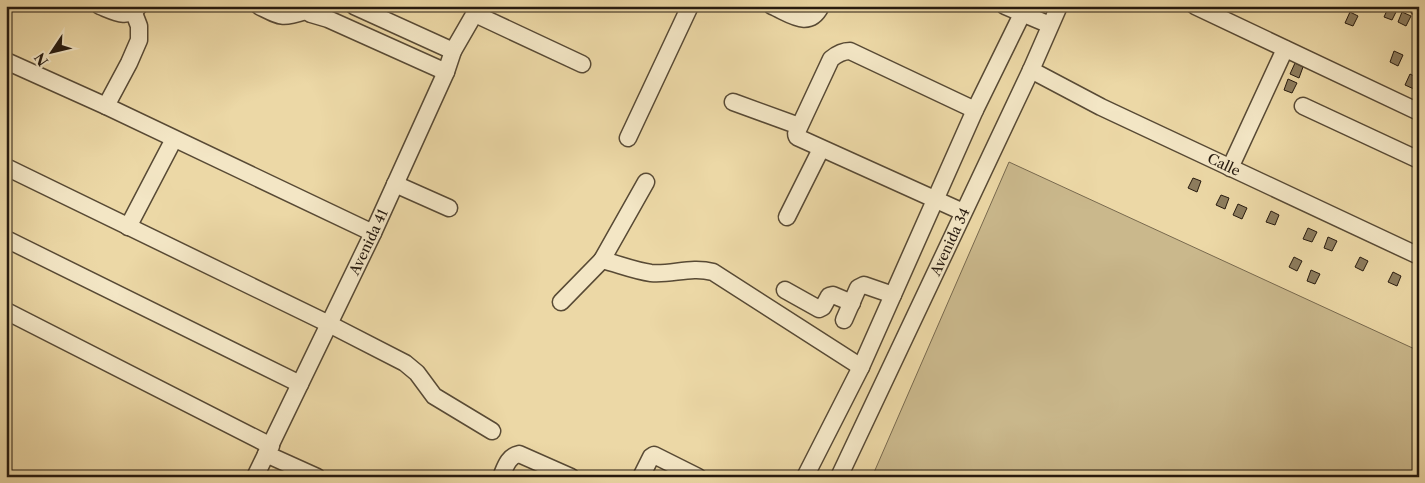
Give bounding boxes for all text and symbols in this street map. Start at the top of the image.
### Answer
north arrow [28,28,78,78]
text: N [30,49,52,70]
street label: Calle [1205,149,1244,180]
street label: Avenida 34 [926,205,974,280]
street label: Avenida 41 [345,206,392,279]

